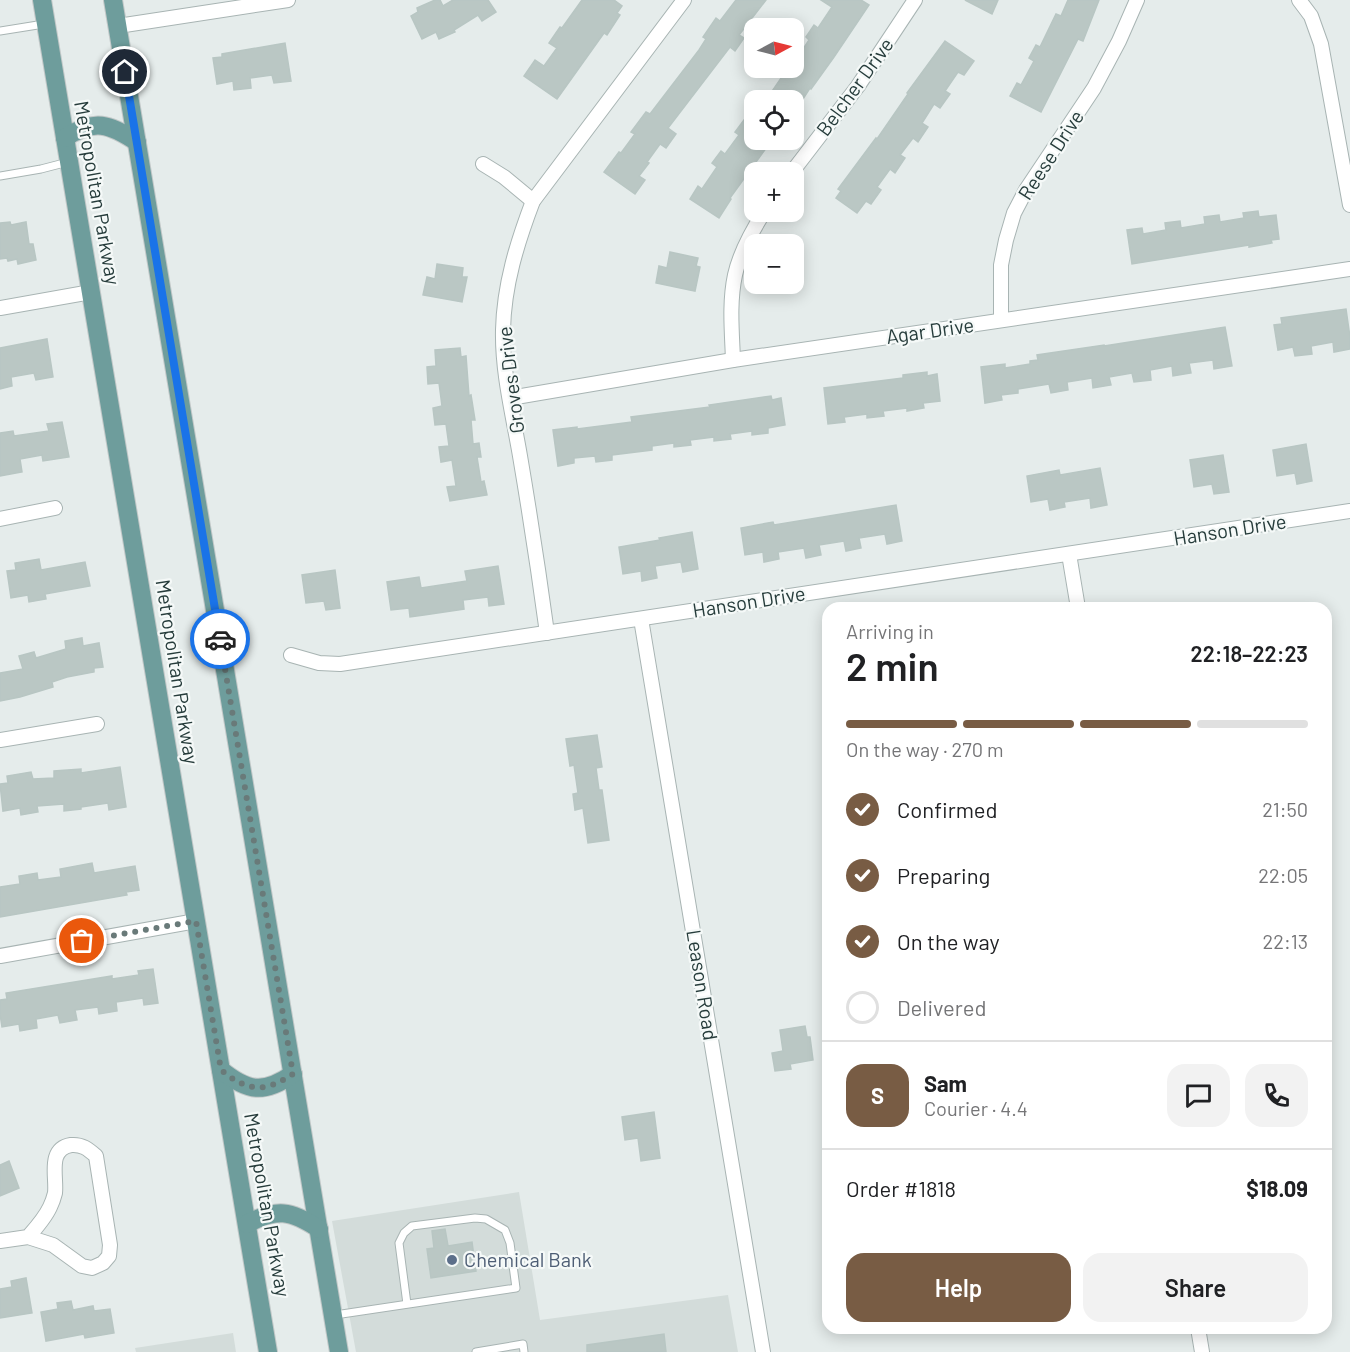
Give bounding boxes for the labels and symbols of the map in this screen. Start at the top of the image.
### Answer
north arrow [744,18,804,78]
street label: Belcher Drive [811,33,898,140]
pin [99,46,150,97]
street label: Metropolitan Parkway [70,99,126,287]
street label: Reese Drive [1012,105,1088,204]
street label: Agar Drive [884,312,975,348]
street label: Groves Drive [492,325,528,435]
street label: Hanson Drive [1172,508,1288,550]
street label: Metropolitan Parkway [152,578,204,766]
street label: Hanson Drive [691,580,807,622]
courier [190,609,250,669]
pin [56,915,107,966]
street label: Leason Road [682,928,724,1042]
street label: Metropolitan Parkway [240,1111,296,1299]
place label: Chemical Bank [464,1247,592,1271]
marker: Chemical Bank [445,1253,459,1267]

